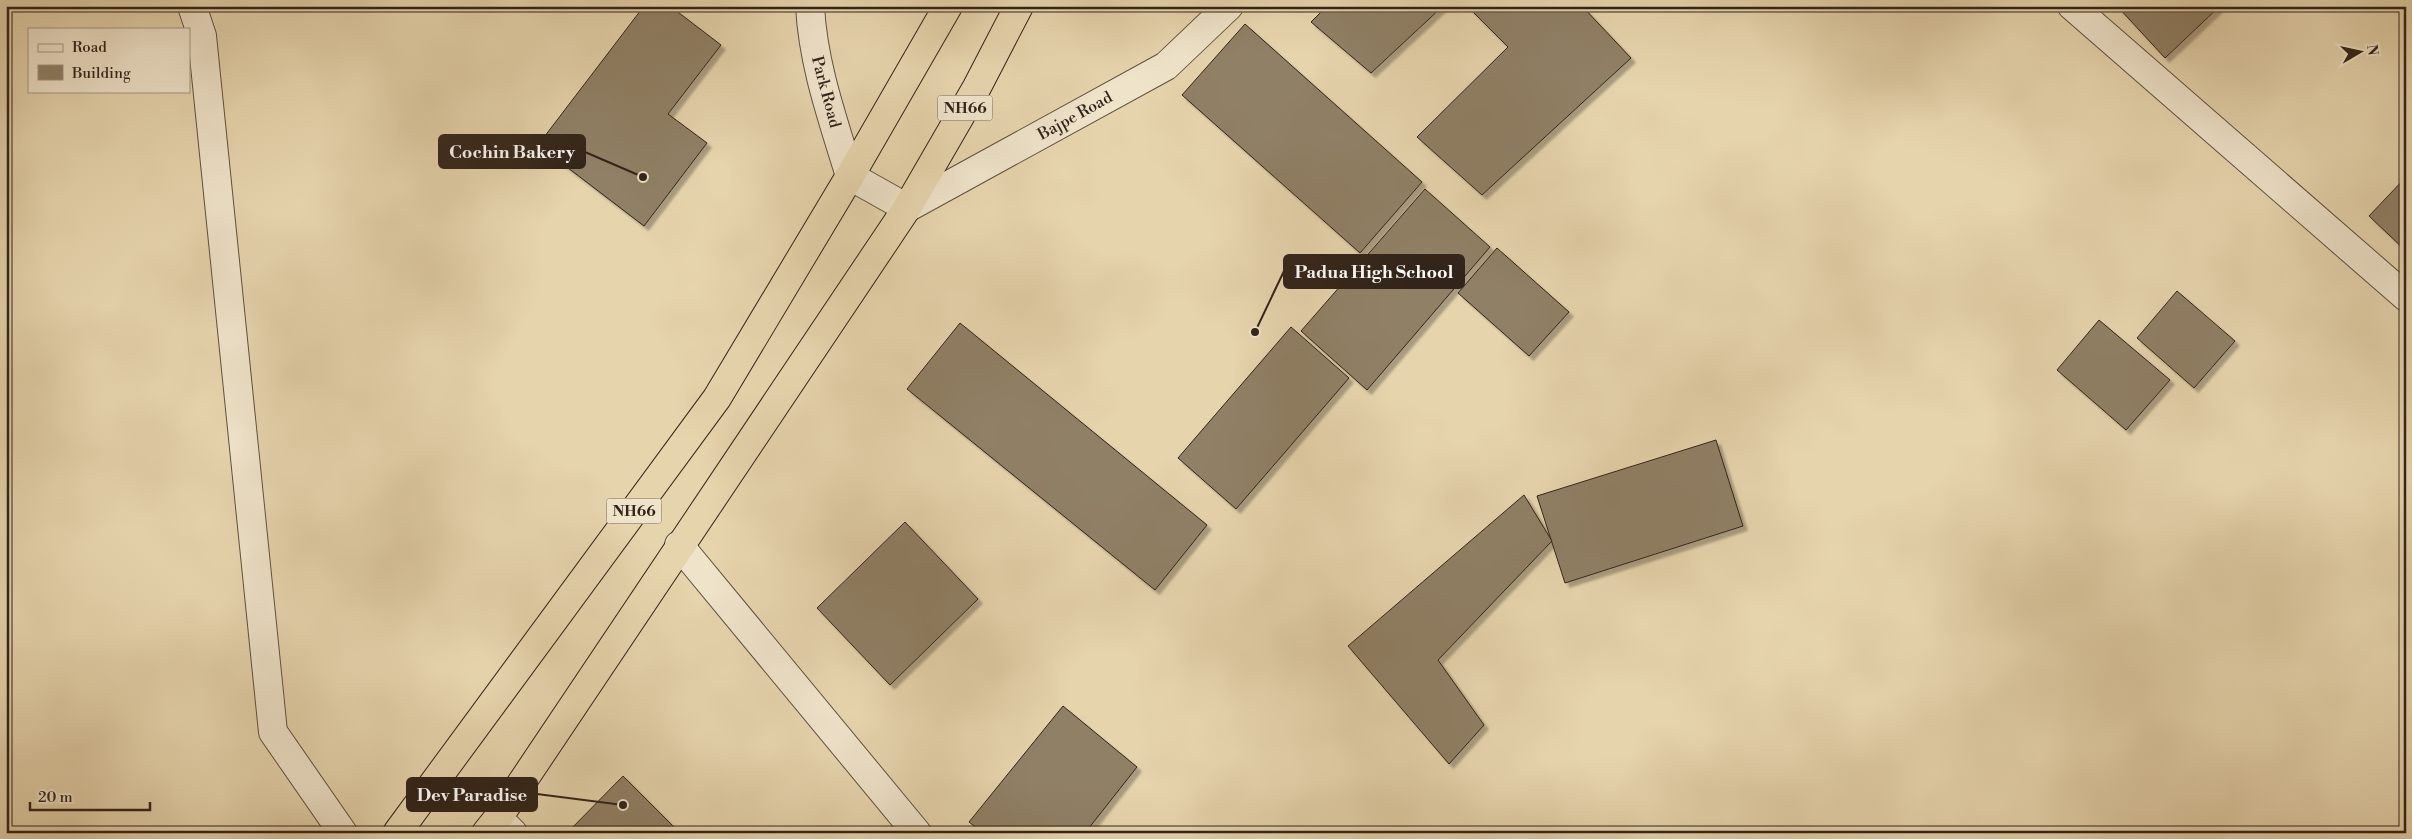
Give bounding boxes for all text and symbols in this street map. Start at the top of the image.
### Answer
legend [28,28,190,92]
north arrow [2334,28,2384,78]
text: Road [72,38,107,57]
text: N [2362,43,2382,57]
street label: Park Road [807,54,845,130]
text: Building [71,64,131,83]
street label: Bajpe Road [1033,87,1116,145]
road number: NH66 [938,96,992,120]
callout: Cochin Bakery [439,135,585,168]
text: Cochin Bakery [449,141,576,164]
callout: Padua High School [1284,255,1464,288]
text: Padua High School [1294,261,1454,284]
road number: NH66 [606,498,662,524]
callout: Dev Paradise [407,778,537,811]
scale bar [30,779,150,811]
text: Dev Paradise [417,784,528,807]
text: 20 m [38,788,73,807]

